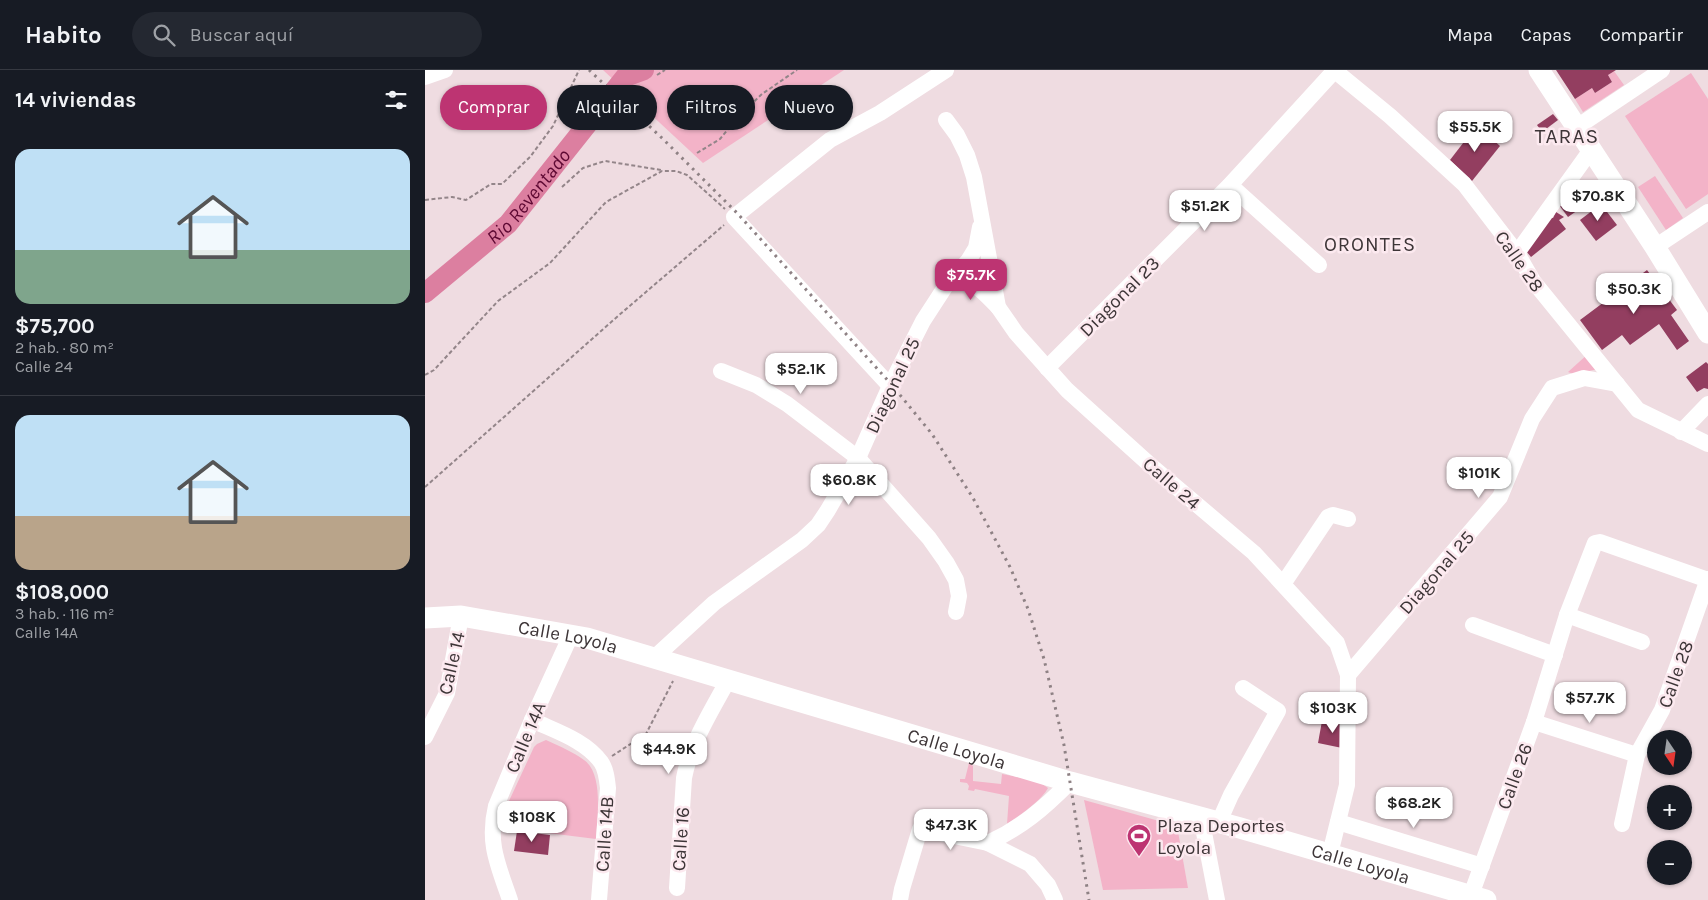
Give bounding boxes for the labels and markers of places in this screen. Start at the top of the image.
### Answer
pin: $55.5K [1434,111,1516,153]
pin: $70.8K [1557,180,1639,222]
pin: $51.2K [1164,190,1246,232]
pin: $75.7K [930,258,1012,301]
pin: $50.3K [1593,272,1675,315]
pin: $52.1K [760,352,842,395]
pin: $101K [1444,456,1514,499]
pin: $60.8K [808,464,890,506]
pin: $57.7K [1549,682,1631,724]
pin: $103K [1298,692,1368,734]
pin: $44.9K [628,732,710,775]
pin: $68.2K [1373,786,1455,829]
pin: $108K [497,800,567,843]
pin: $47.3K [910,808,992,851]
place label: Plaza Deportes Loyola [1157,815,1285,859]
sports icon: Plaza Deportes Loyola [1126,823,1152,857]

